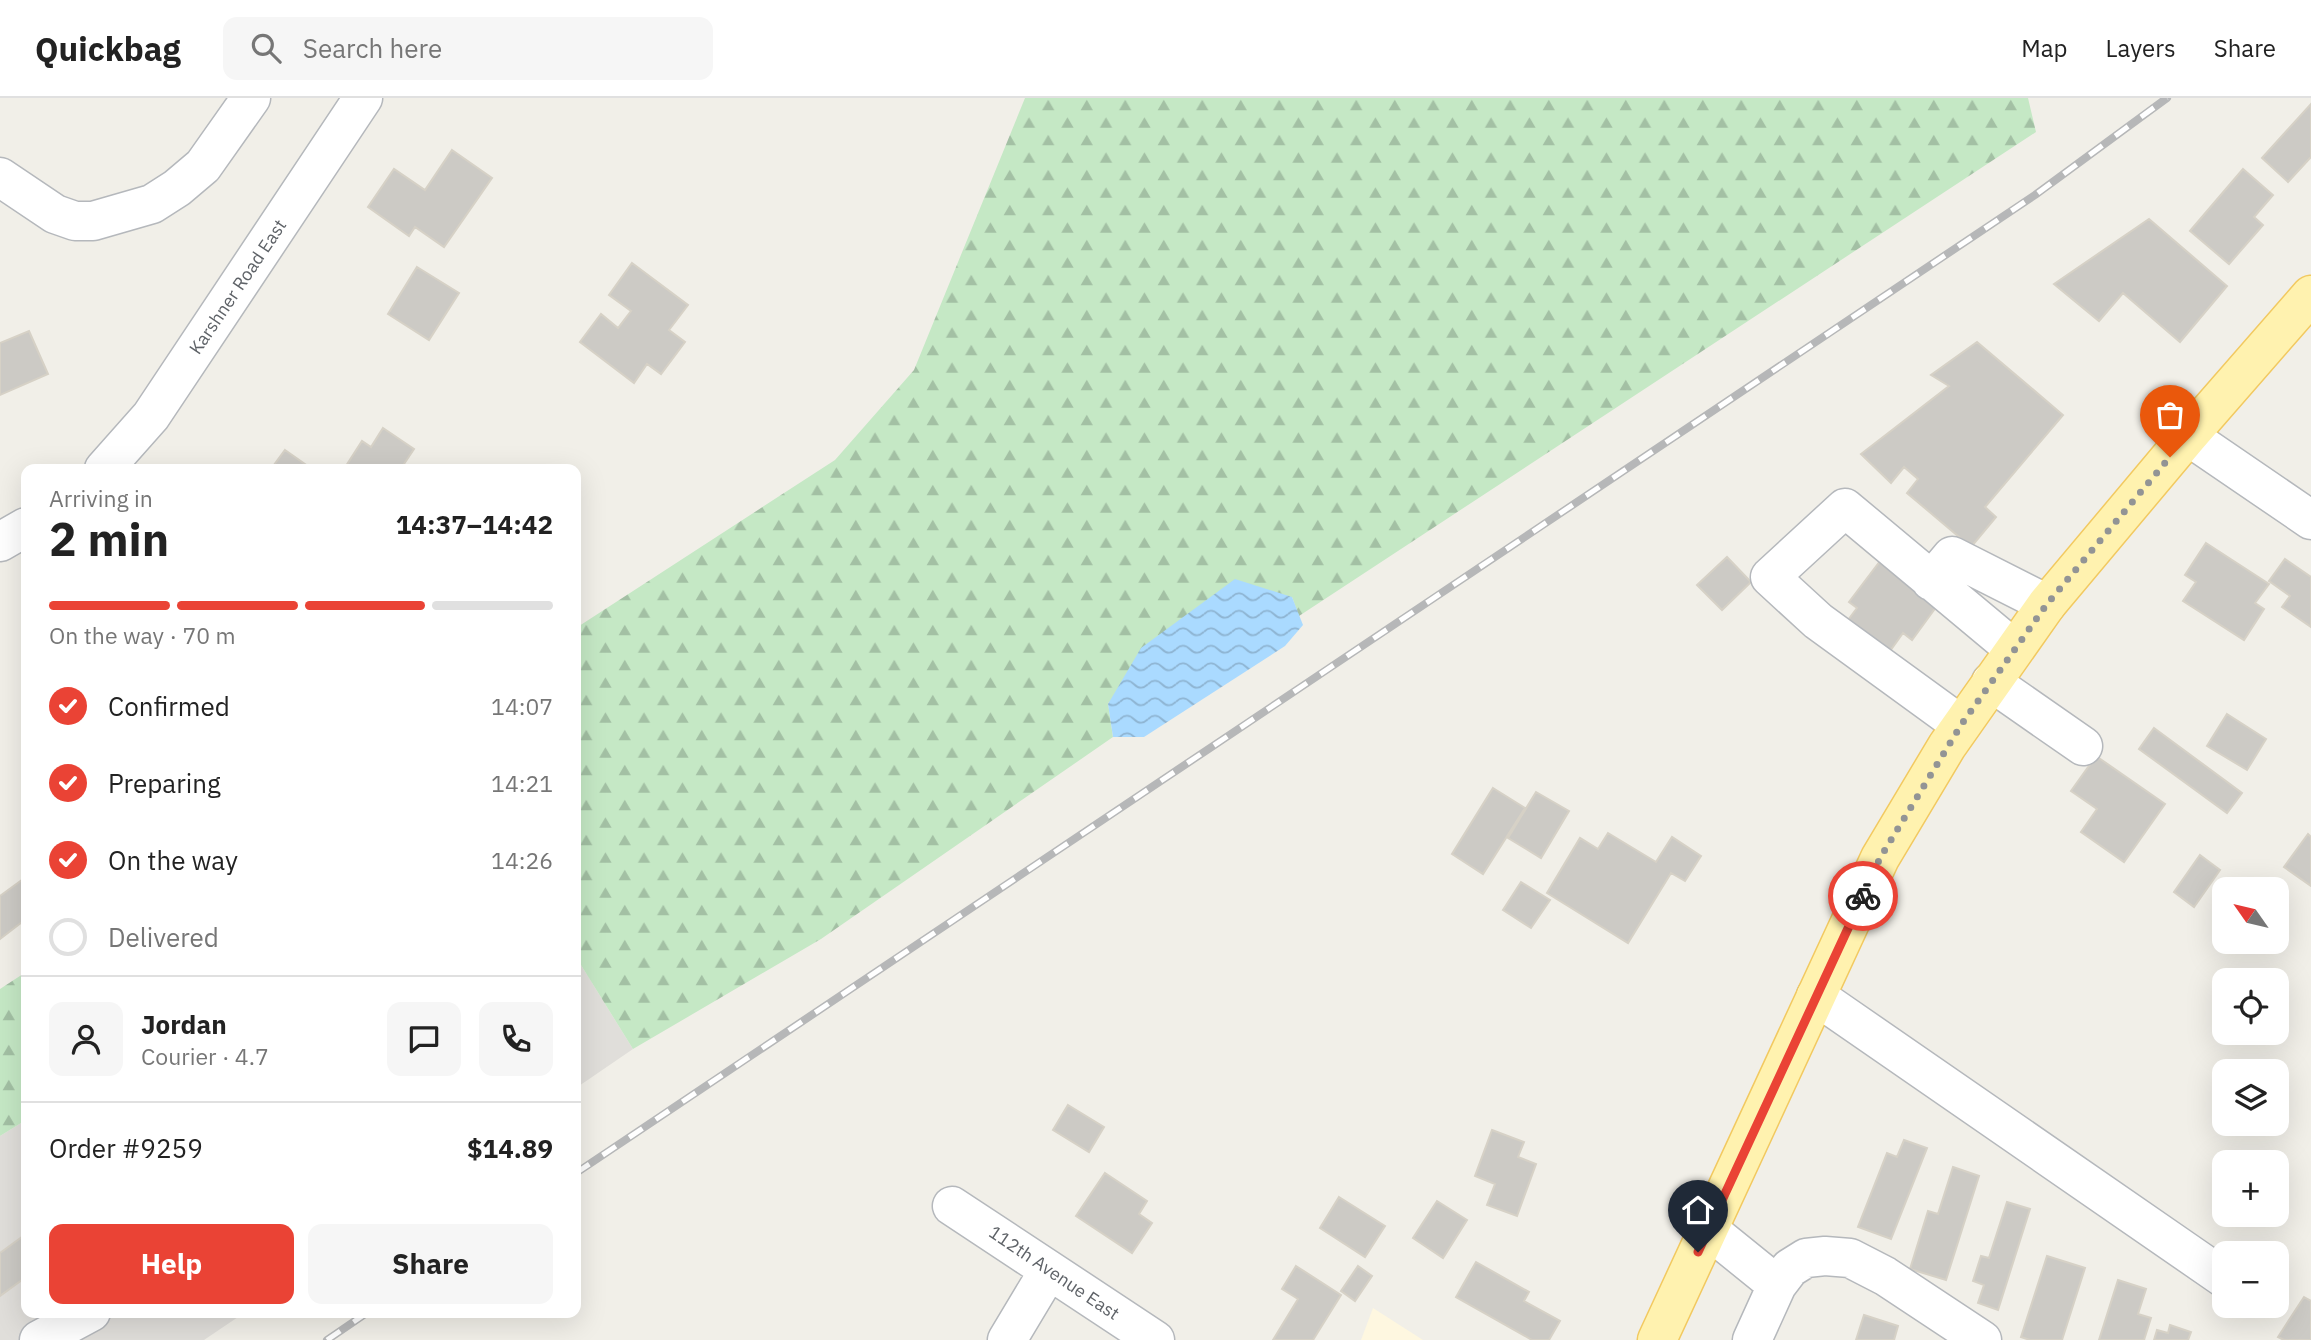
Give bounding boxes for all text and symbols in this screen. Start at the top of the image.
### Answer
search box [223,17,713,80]
text: Quickbag [35,27,181,70]
icon: search [247,29,285,67]
text: Search here [303,31,442,65]
text: Map [2021,32,2068,64]
text: Layers [2106,32,2176,64]
text: Share [2214,32,2276,64]
street label: Karshner Road East [184,215,291,359]
pin [2140,385,2200,457]
icon: bag [2151,396,2189,434]
text: Arriving in [49,483,153,513]
text: 14:37–14:42 [396,507,553,541]
text: 2 min [49,509,169,569]
text: On the way · 70 m [49,620,236,650]
icon: check [49,687,87,725]
text: Confirmed [108,689,230,723]
text: 14:07 [491,691,553,721]
icon: check [49,764,87,802]
text: Preparing [108,766,221,800]
text: 14:21 [491,768,553,798]
icon: check [49,841,87,879]
text: On the way [108,843,238,877]
text: 14:26 [491,845,553,875]
courier [1828,861,1898,931]
icon: bike [1844,877,1882,915]
north arrow [2212,877,2289,954]
map controls [2212,877,2289,1318]
text: Delivered [108,920,219,954]
button: locate [2212,968,2289,1045]
button: person [49,1002,123,1076]
button: chat [387,1002,461,1076]
button: phone [479,1002,553,1076]
text: Jordan [141,1007,227,1041]
text: Courier · 4.7 [141,1041,269,1071]
button: layers [2212,1059,2289,1136]
text: Order #9259 [49,1131,203,1165]
text: $14.89 [467,1131,553,1165]
button: + [2212,1150,2289,1227]
pin [1668,1180,1728,1252]
icon: home [1679,1191,1717,1229]
street label: 112th Avenue East [985,1220,1124,1325]
button: Help [49,1224,294,1304]
button: Share [308,1224,553,1304]
button: − [2212,1241,2289,1318]

